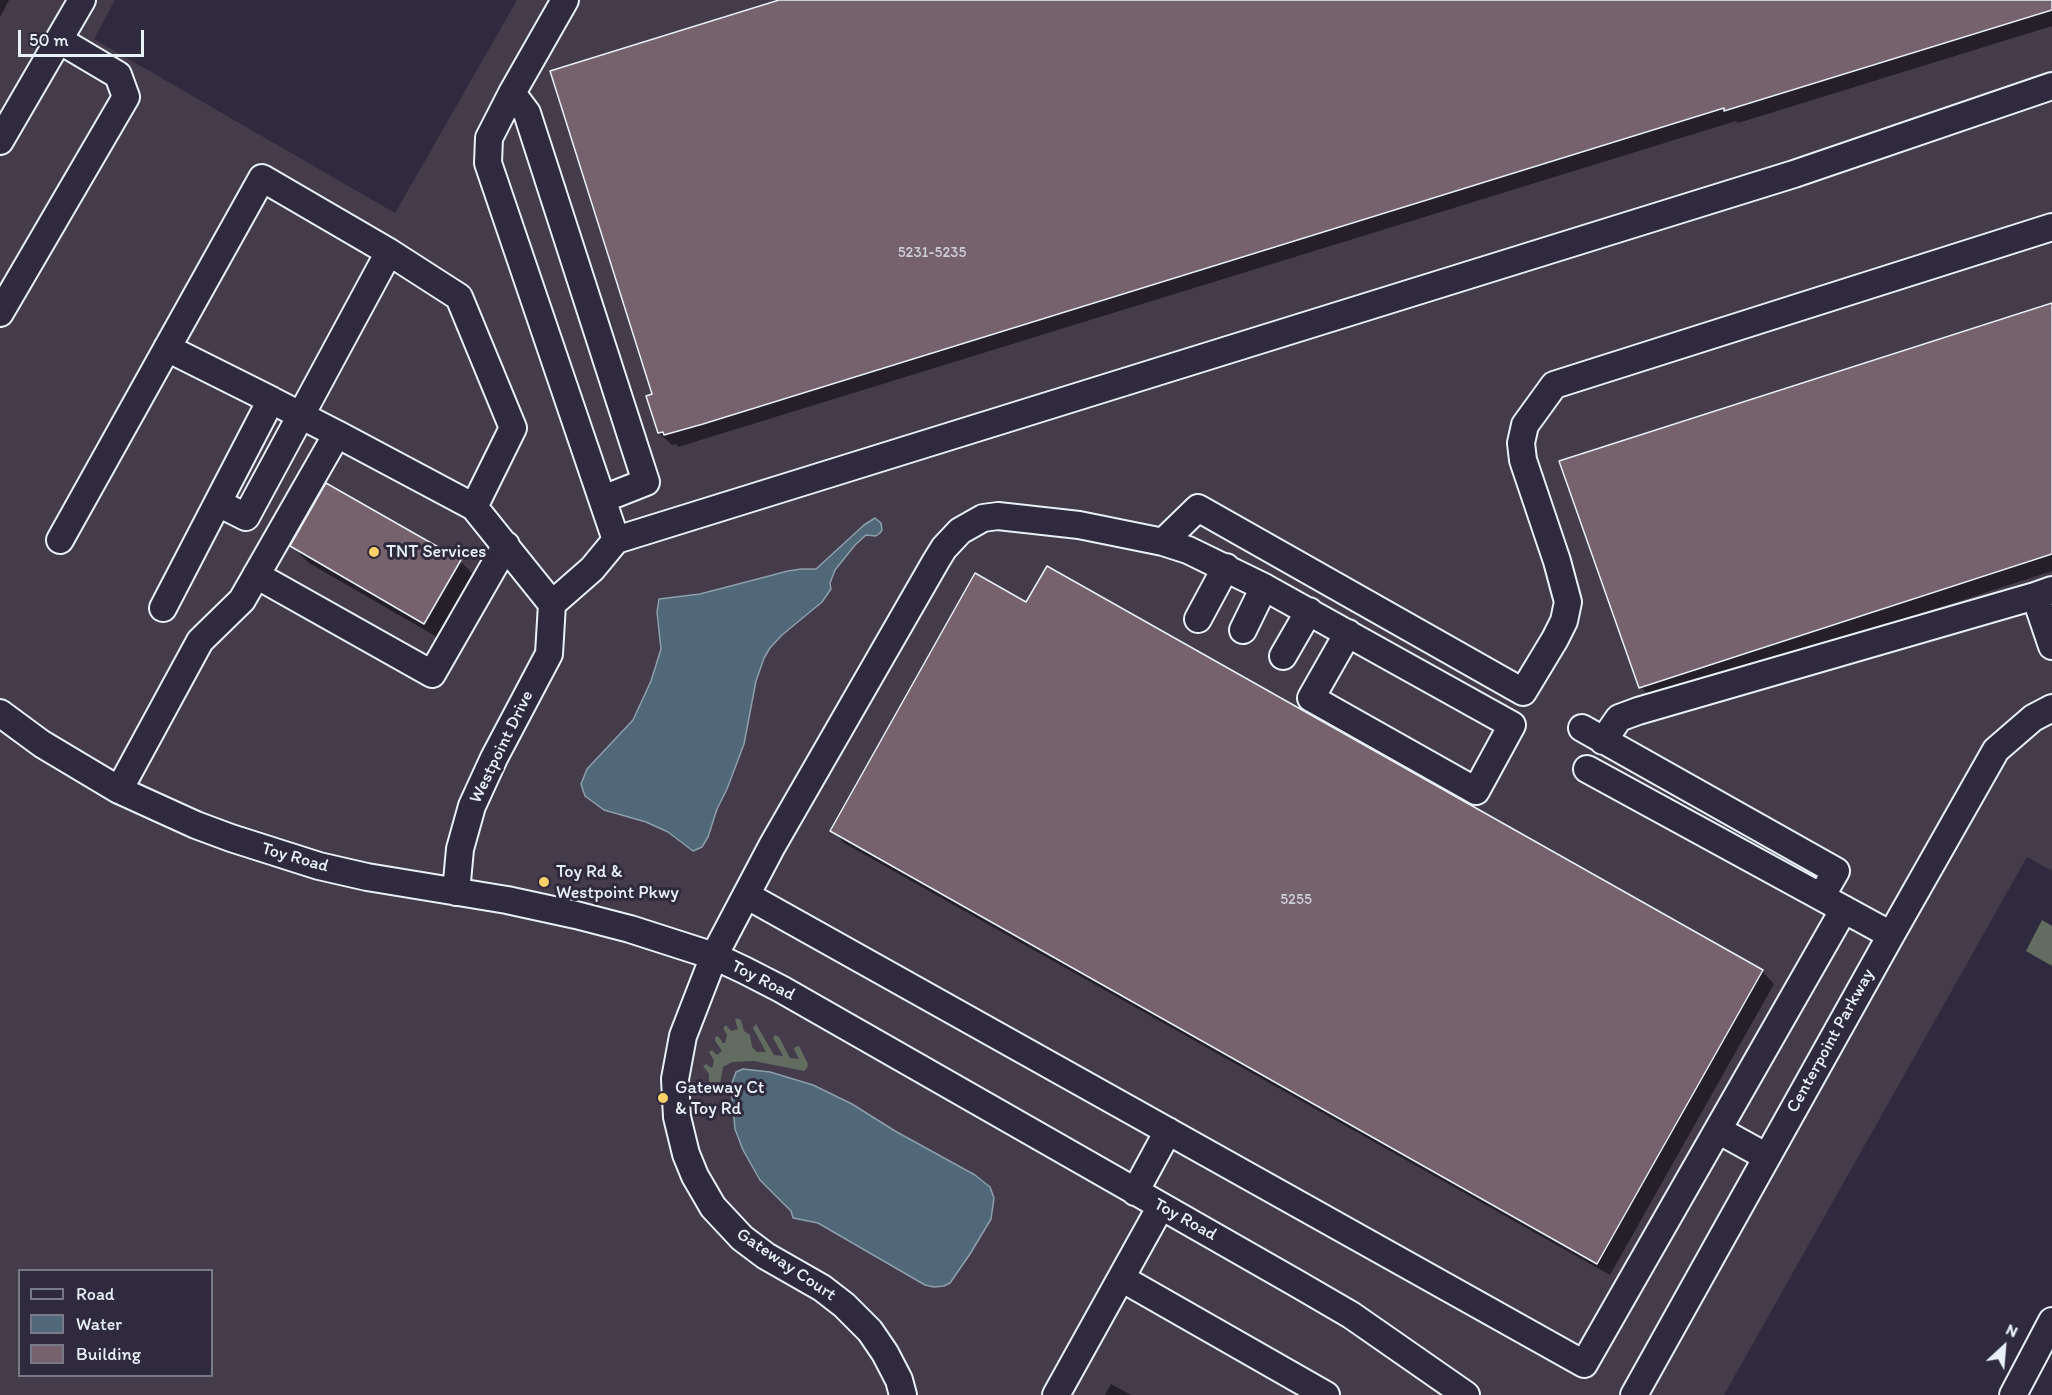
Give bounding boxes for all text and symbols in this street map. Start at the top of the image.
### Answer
scale bar [21,18,147,56]
text: 50 m [29,29,69,51]
house number: 5231-5235 [898,244,966,262]
place label: TNT Services [386,541,486,563]
marker: TNT Services [367,545,381,559]
street label: Westpoint Drive [465,687,539,807]
street label: Toy Road [259,838,331,878]
place label: Toy Rd & Westpoint Pkwy [556,861,679,904]
marker: Toy Rd & Westpoint Pkwy [537,875,551,889]
house number: 5255 [1280,891,1312,909]
street label: Toy Road [727,956,799,1006]
street label: Centerpoint Parkway [1782,965,1880,1117]
place label: Gateway Ct & Toy Rd [675,1077,765,1120]
marker: Gateway Ct & Toy Rd [656,1091,670,1105]
street label: Toy Road [1150,1194,1220,1246]
street label: Gateway Court [732,1224,840,1306]
legend [18,1269,213,1377]
text: Road [76,1283,115,1305]
text: Water [76,1313,122,1335]
north arrow [1974,1317,2034,1377]
text: N [2003,1319,2021,1341]
text: Building [76,1343,141,1365]

